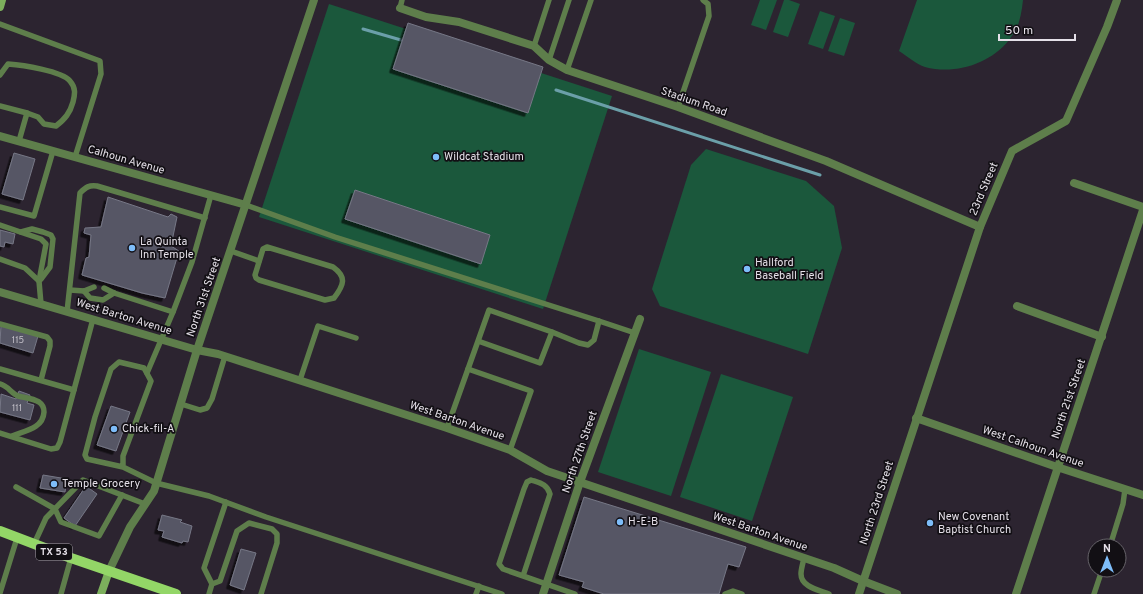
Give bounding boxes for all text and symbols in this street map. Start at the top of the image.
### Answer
scale bar [999,16,1075,42]
text: 50 m [1005,23,1033,39]
street label: Stadium Road [659,84,729,120]
street label: Calhoun Avenue [86,142,166,178]
place label: Wildcat Stadium [444,150,524,164]
marker: Wildcat Stadium [431,152,441,162]
street label: 23rd Street [967,160,1001,218]
place label: La Quinta Inn Temple [140,235,194,262]
marker: La Quinta Inn Temple [127,243,137,253]
street label: North 31st Street [184,255,224,339]
place label: Hallford Baseball Field [755,256,824,283]
marker: Hallford Baseball Field [742,264,752,274]
street label: West Barton Avenue [74,296,174,338]
house number: 115 [12,335,24,346]
street label: North 21st Street [1049,357,1089,441]
street label: West Barton Avenue [408,398,506,444]
house number: 111 [12,403,22,414]
street label: North 27th Street [559,409,601,495]
place label: Chick-fil-A [122,422,175,436]
street label: West Calhoun Avenue [980,423,1086,471]
marker: Chick-fil-A [109,424,119,434]
street label: North 23rd Street [857,459,897,547]
place label: Temple Grocery [62,477,140,491]
marker: Temple Grocery [49,479,59,489]
street label: West Barton Avenue [711,509,809,555]
place label: New Covenant Baptist Church [938,510,1011,537]
place label: H-E-B [628,515,658,529]
marker: H-E-B [615,517,625,527]
marker: New Covenant Baptist Church [925,518,935,528]
north arrow [1087,538,1127,578]
text: N [1103,542,1111,556]
road number: TX 53 [36,544,72,560]

